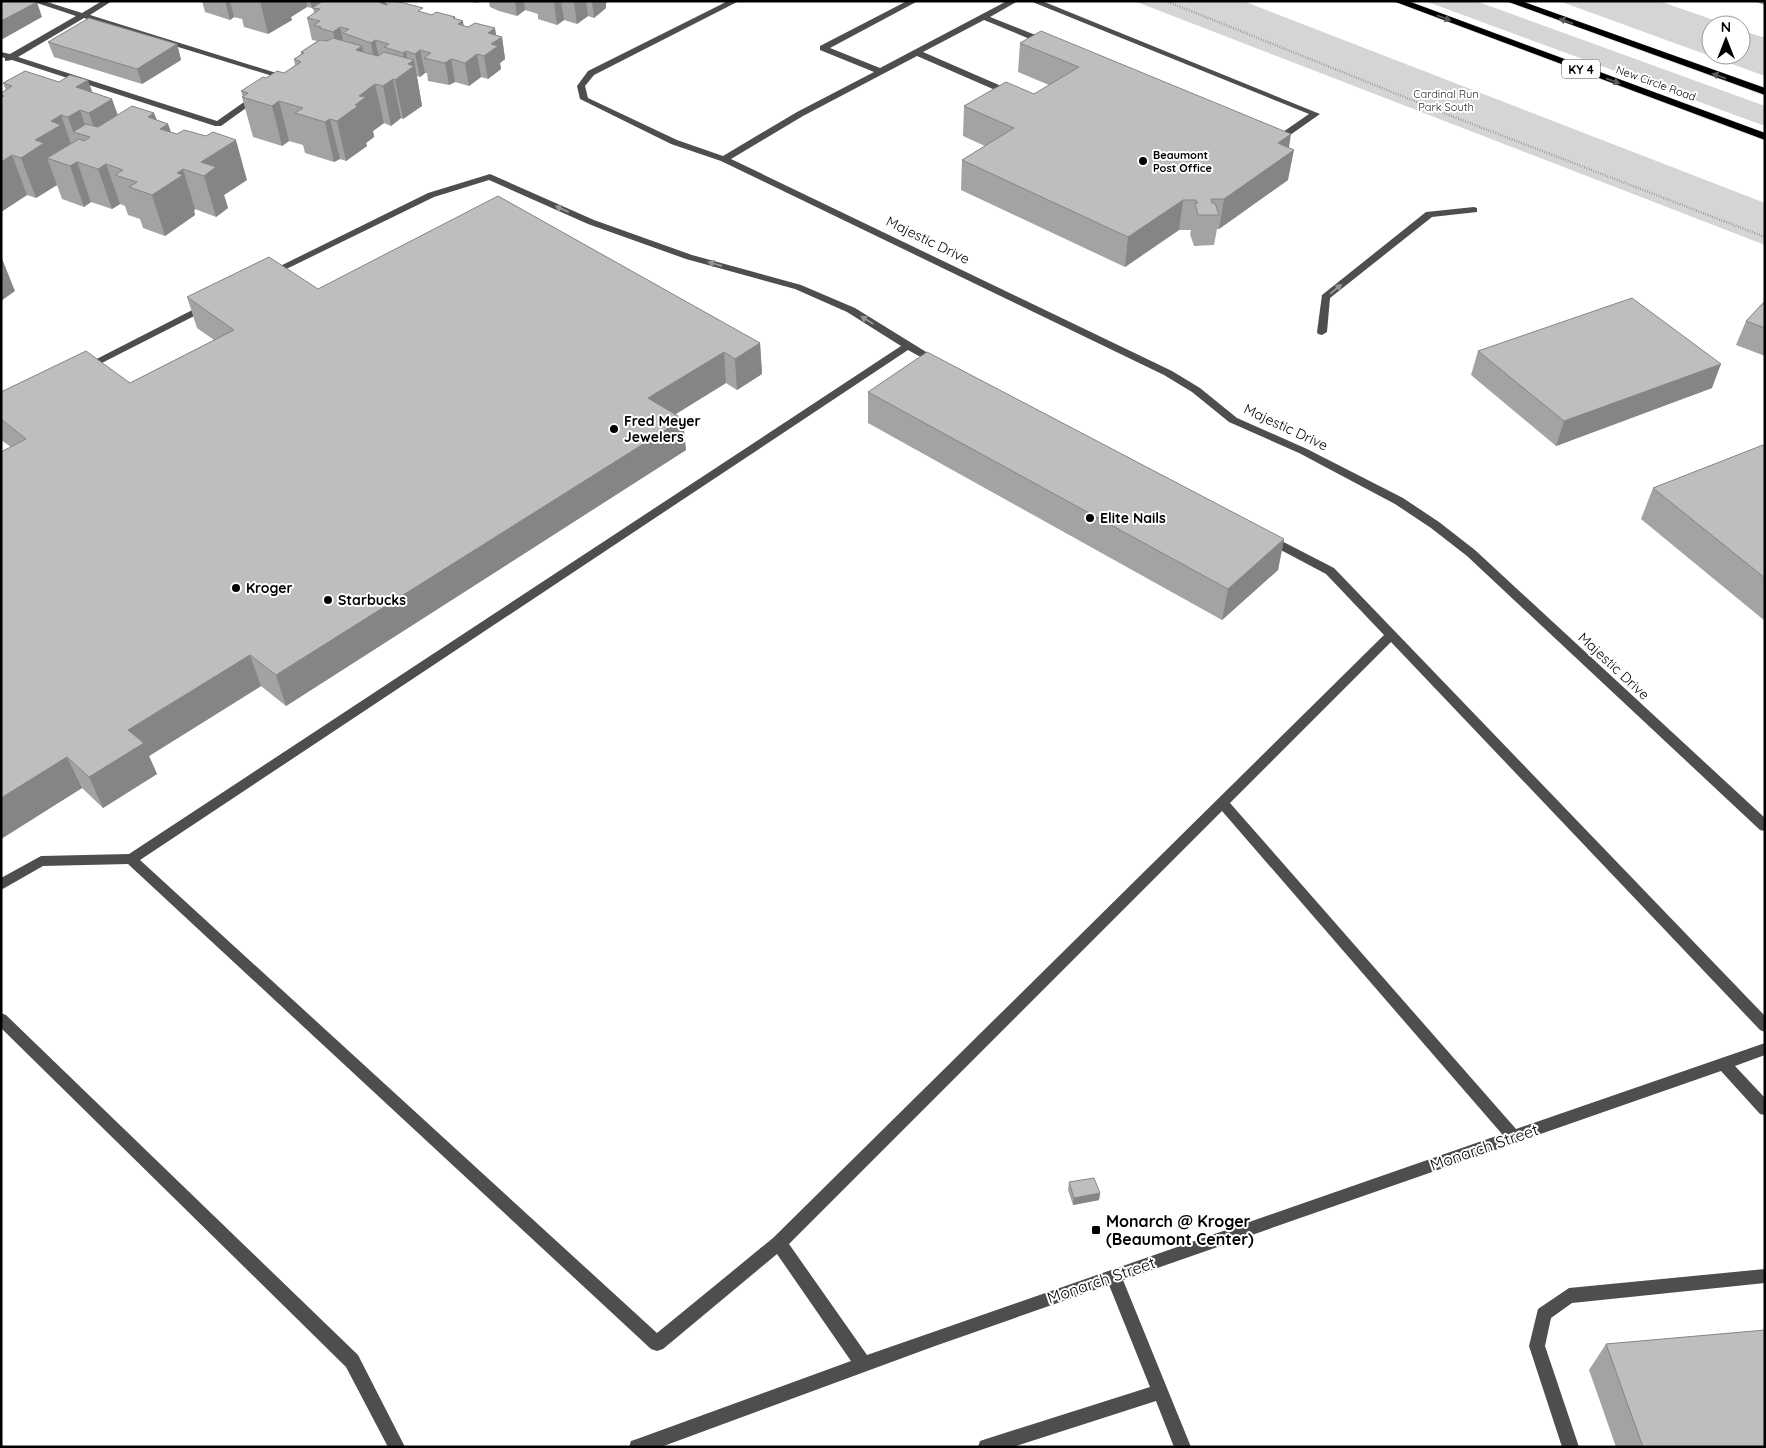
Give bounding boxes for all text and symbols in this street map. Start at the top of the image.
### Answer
one-way arrow [1437,14,1452,22]
north arrow [1701,15,1751,65]
one-way arrow [1558,17,1573,25]
text: N [1721,18,1731,36]
road number: KY 4 [1562,60,1600,78]
street label: New Circle Road [1614,62,1698,104]
one-way arrow [1711,72,1726,80]
one-way arrow [1605,78,1620,85]
park label: Cardinal Run Park South [1413,87,1479,114]
place label: Beaumont Post Office [1153,148,1213,175]
marker: Beaumont Post Office [1137,155,1149,167]
one-way arrow [555,205,569,213]
street label: Majestic Drive [883,212,973,268]
one-way arrow [707,260,722,268]
one-way arrow [1329,283,1342,294]
one-way arrow [860,315,873,325]
street label: Majestic Drive [1241,400,1331,454]
place label: Fred Meyer Jewelers [624,412,701,446]
marker: Fred Meyer Jewelers [608,423,620,435]
place label: Elite Nails [1100,509,1166,527]
marker: Elite Nails [1084,512,1096,524]
place label: Kroger [246,579,293,597]
marker: Kroger [230,582,242,594]
place label: Starbucks [338,591,406,609]
marker: Starbucks [322,594,334,606]
street label: Majestic Drive [1575,628,1653,704]
street label: Monarch Street [1427,1119,1541,1175]
place label: Monarch @ Kroger (Beaumont Center) [1106,1211,1254,1249]
marker: Monarch @ Kroger (Beaumont Center) [1090,1224,1102,1236]
street label: Monarch Street [1044,1252,1158,1308]

